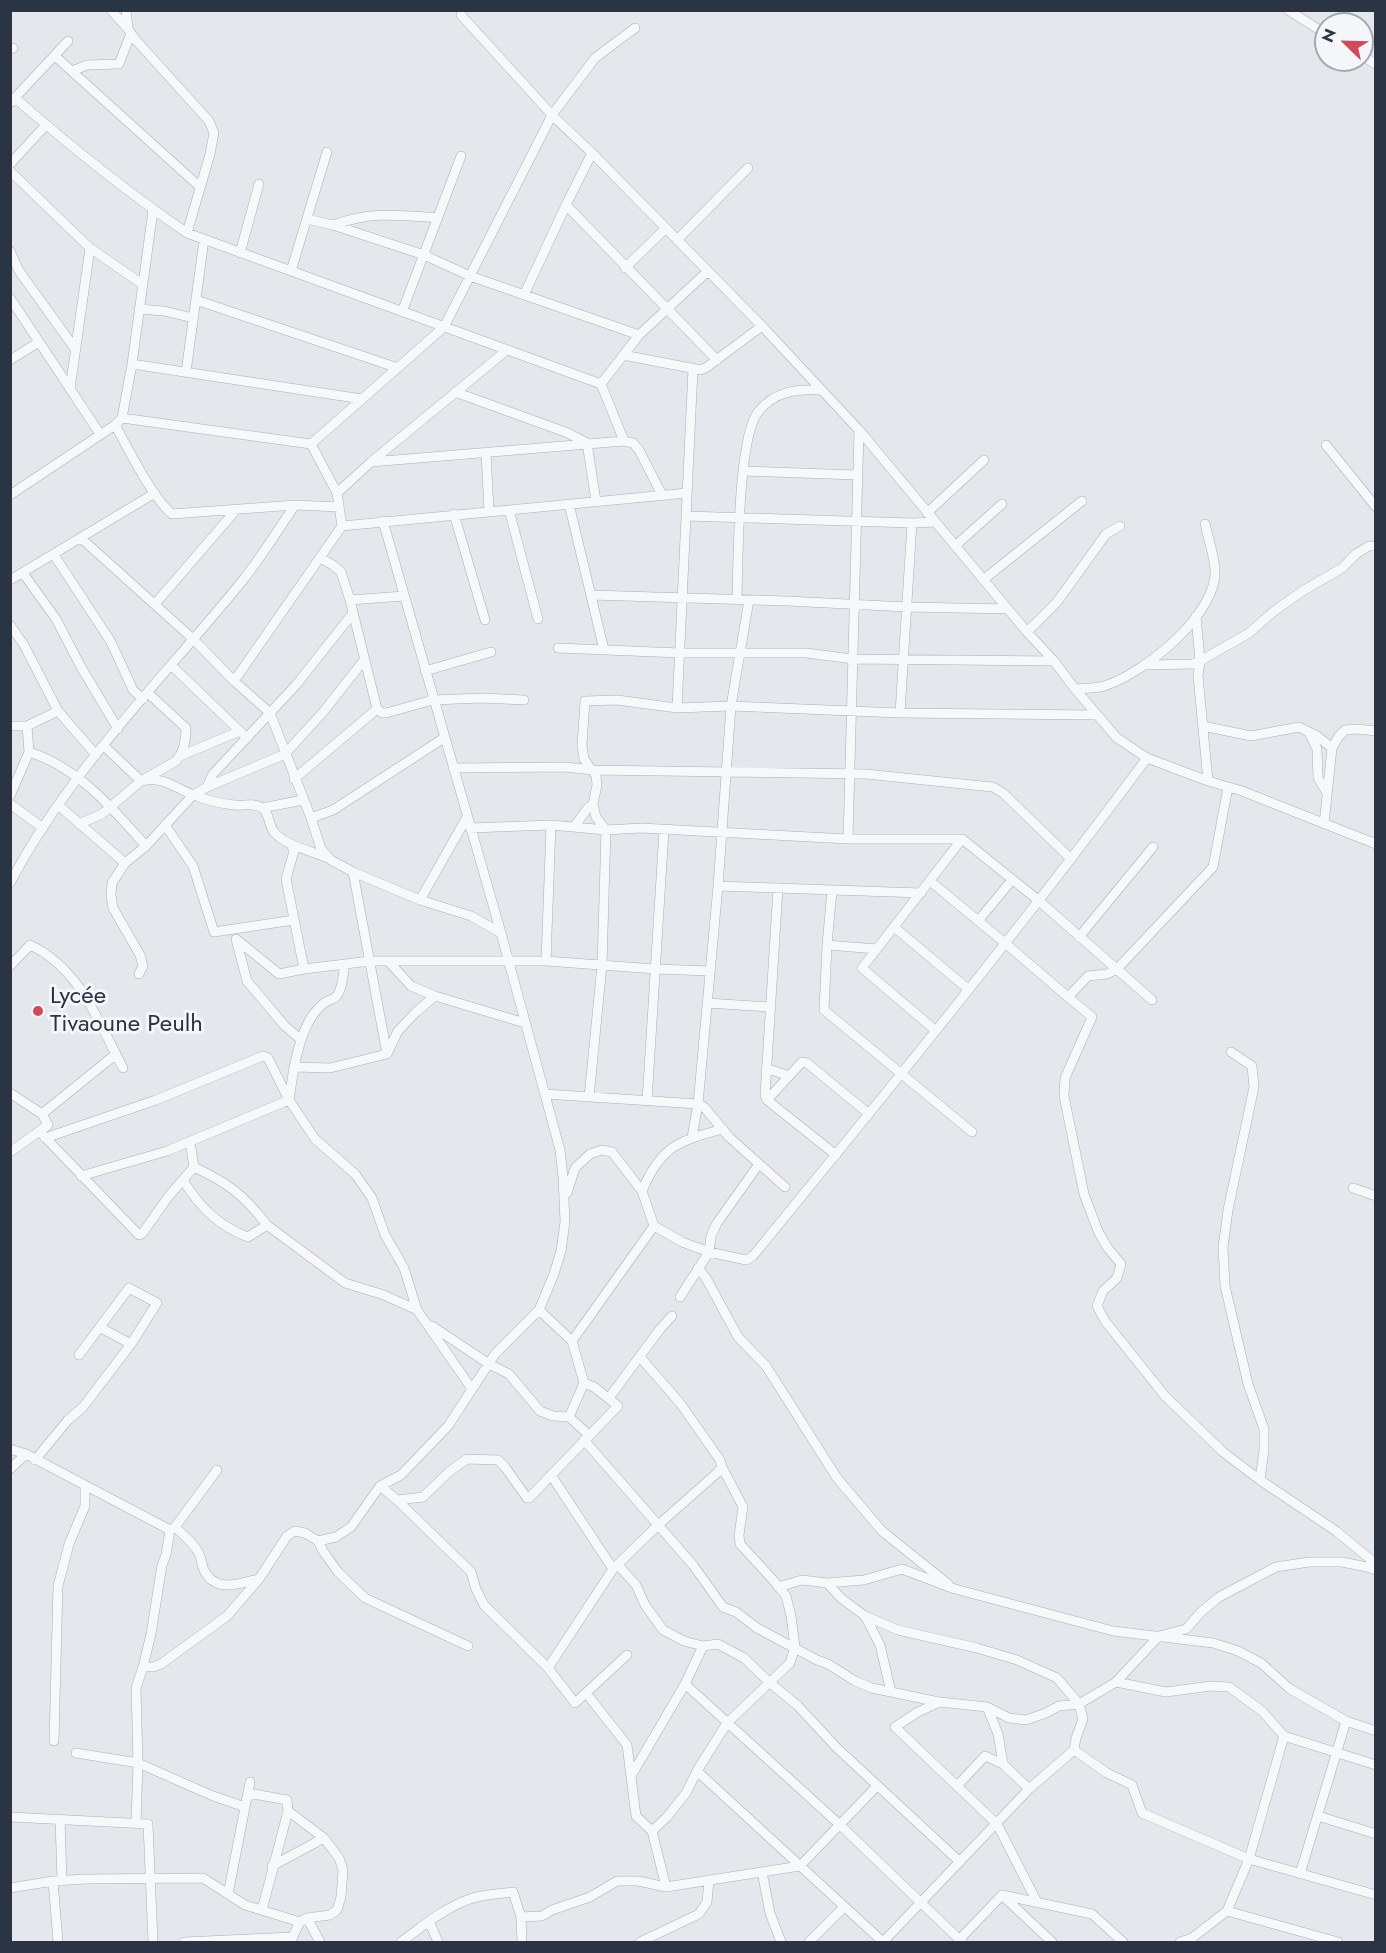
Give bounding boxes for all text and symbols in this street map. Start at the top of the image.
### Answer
north arrow [1314,12,1374,72]
text: N [1316,25,1342,46]
place label: Lycée Tivaoune Peulh [50,983,203,1039]
marker: Lycée Tivaoune Peulh [31,1004,45,1018]

